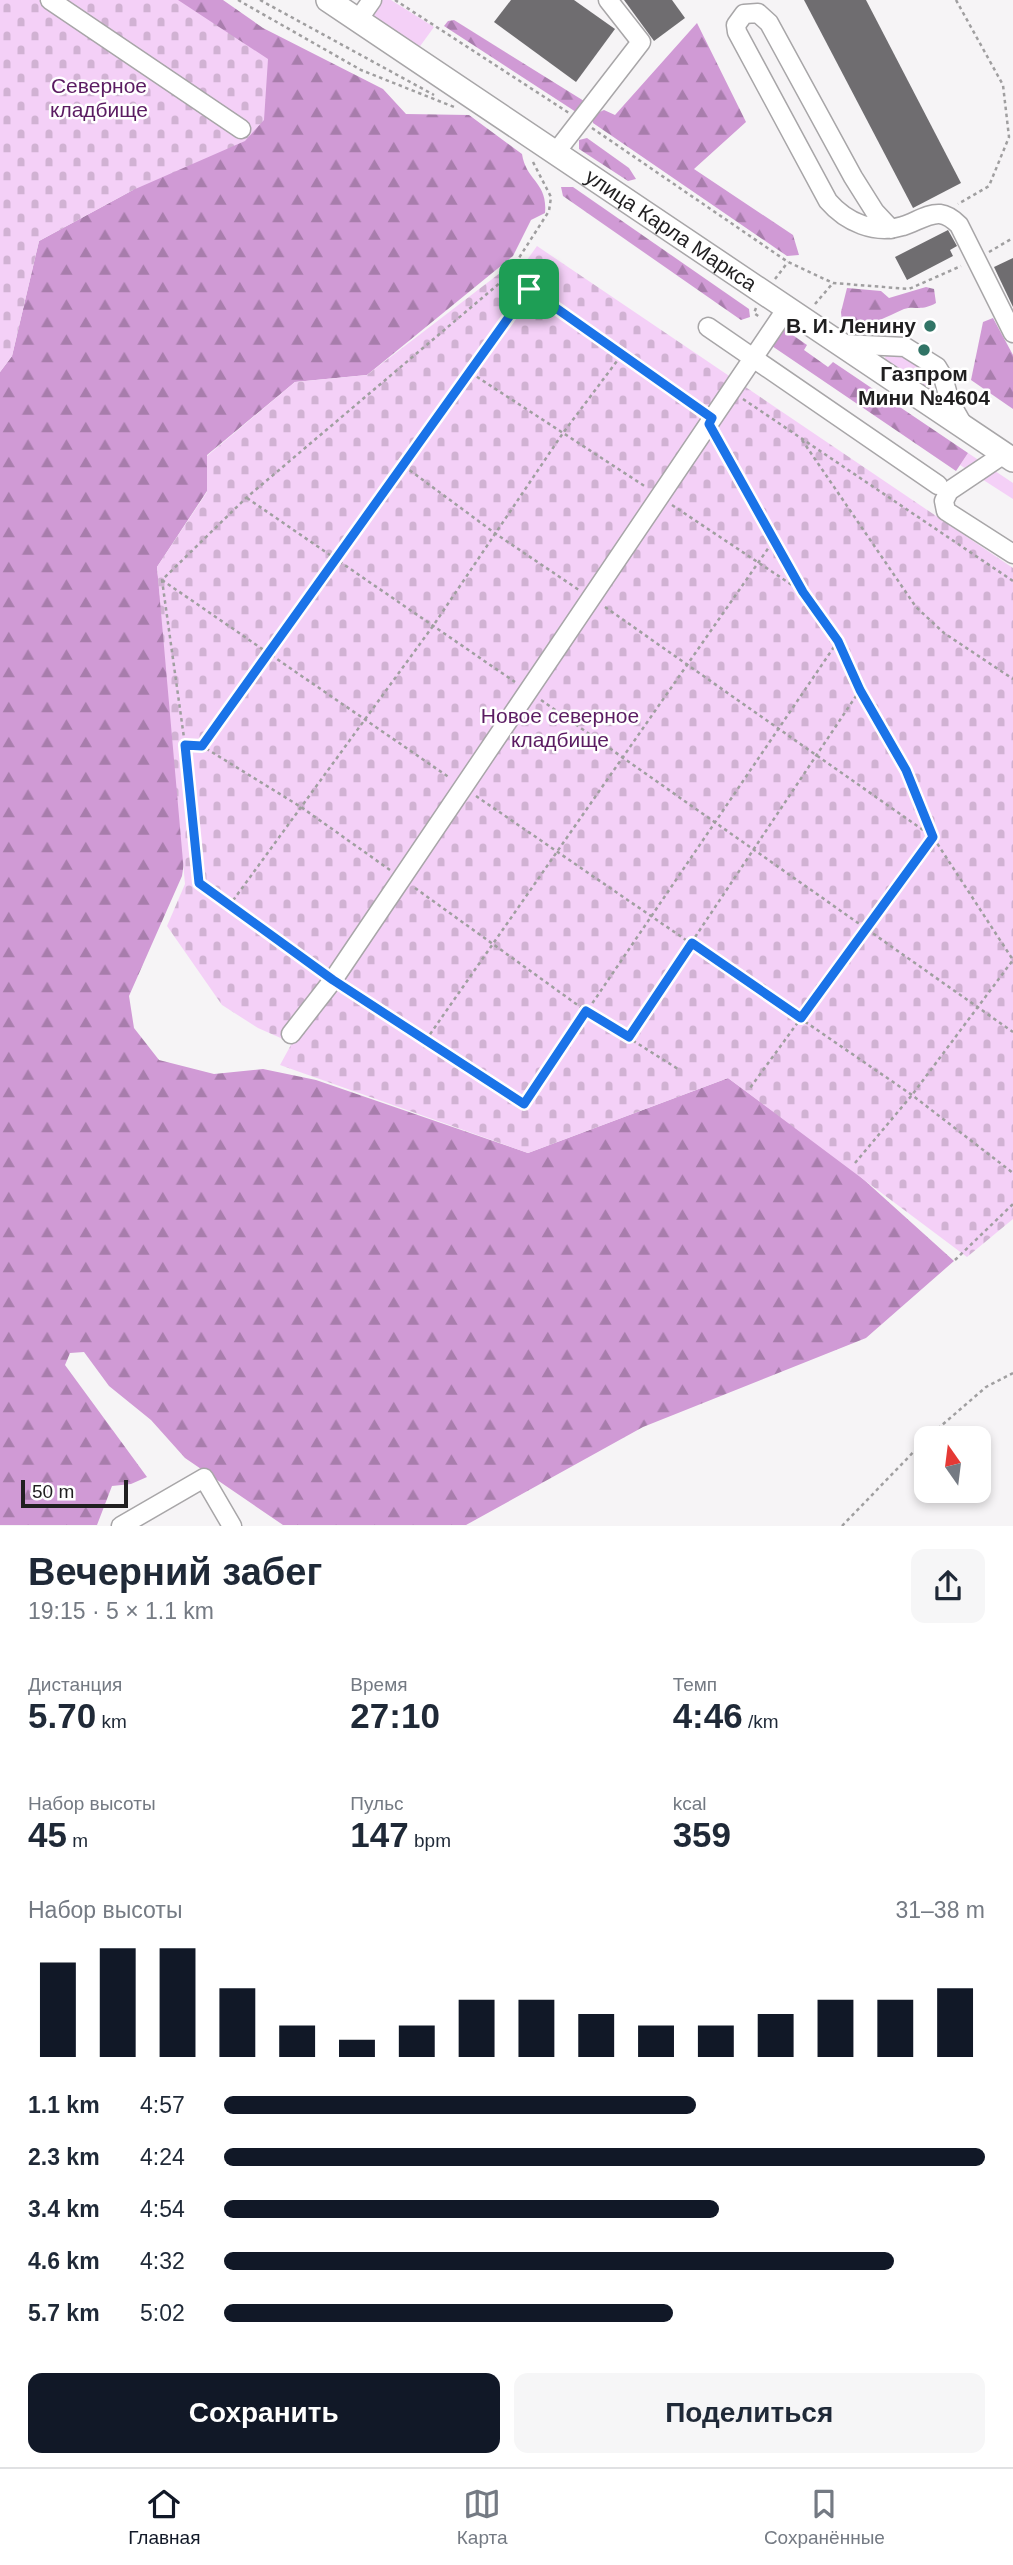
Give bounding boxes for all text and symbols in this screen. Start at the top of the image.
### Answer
park label: Северное кладбище [50,74,148,121]
street label: улица Карла Маркса [581,164,761,296]
pin [499,259,559,319]
icon: arrive [510,270,548,308]
place label: В. И. Ленину [786,314,916,337]
marker: В. И. Ленину [922,318,938,334]
marker: Газпром Мини №4604 [916,342,932,358]
place label: Газпром Мини №4604 [858,362,990,409]
park label: Новое северное кладбище [481,704,639,751]
north arrow [914,1426,990,1503]
map controls [914,1426,991,1503]
scale bar [21,1476,128,1508]
text: 50 m [32,1481,74,1502]
button: share [911,1549,985,1623]
text: Вечерний забег [28,1551,322,1593]
text: 19:15 · 5 × 1.1 km [28,1598,214,1624]
text: Дистанция [28,1674,122,1695]
text: Время [350,1674,408,1695]
text: Темп [673,1674,717,1695]
text: 5.70 [28,1696,96,1735]
text: 27:10 [350,1696,440,1735]
text: 4:46 [673,1696,743,1735]
text: km [96,1711,127,1732]
text: /km [743,1711,779,1732]
text: Набор высоты [28,1793,156,1814]
text: Пульс [350,1793,404,1814]
text: kcal [673,1793,706,1814]
text: 45 [28,1815,67,1854]
text: 147 [350,1815,409,1854]
text: 359 [673,1815,731,1854]
text: m [67,1830,88,1851]
text: bpm [409,1830,451,1851]
text: Набор высоты [28,1897,182,1923]
text: 31–38 m [895,1897,985,1923]
text: 1.1 km [28,2092,100,2118]
text: 4:57 [140,2092,185,2118]
text: 2.3 km [28,2144,100,2170]
text: 4:24 [140,2144,185,2170]
text: 3.4 km [28,2196,100,2222]
text: 4:54 [140,2196,185,2222]
text: 4.6 km [28,2248,100,2274]
text: 4:32 [140,2248,185,2274]
text: 5.7 km [28,2300,100,2326]
text: 5:02 [140,2300,185,2326]
button: Сохранить [28,2373,500,2453]
button: Поделиться [514,2373,985,2453]
tab: Главная [128,2485,200,2549]
tab: Карта [457,2485,508,2549]
tab: Сохранённые [764,2485,885,2549]

